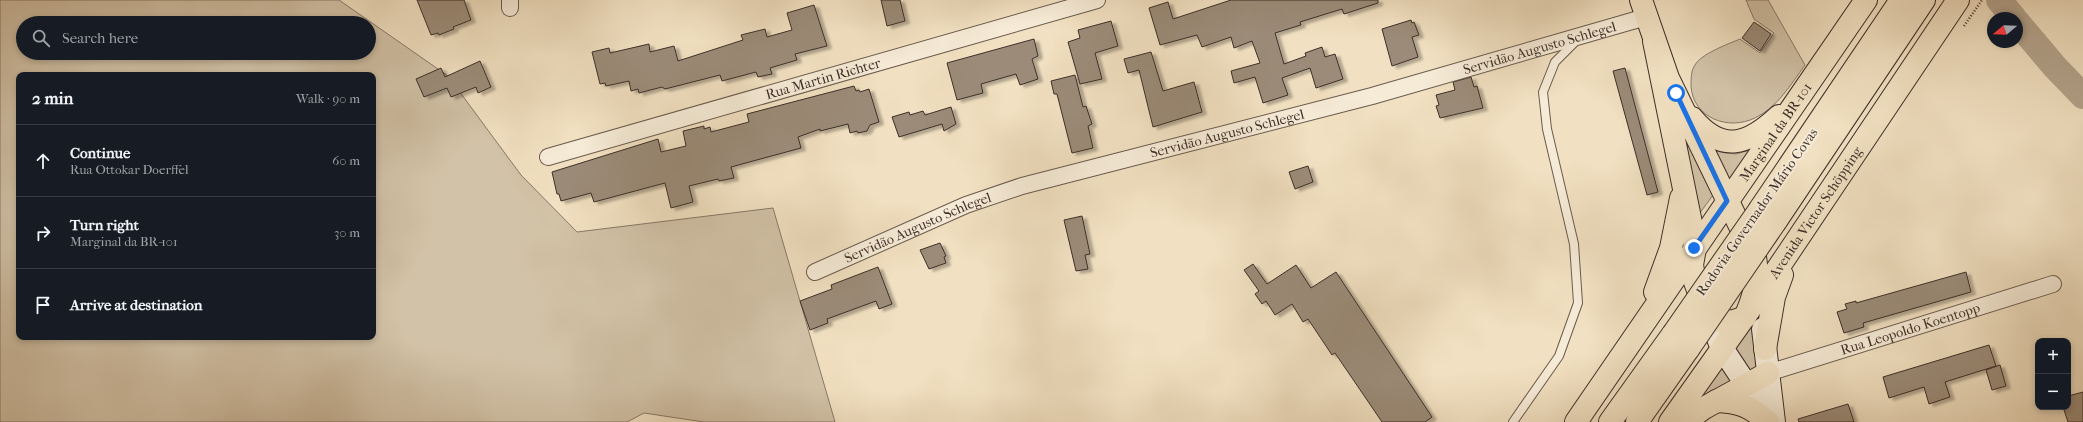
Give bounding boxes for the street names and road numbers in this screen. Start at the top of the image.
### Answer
street label: Servidão Augusto Schlegel [1461,18,1618,78]
street label: Rua Martin Richter [763,54,883,103]
street label: Marginal da BR-101 [1736,79,1815,185]
street label: Servidão Augusto Schlegel [1148,105,1306,161]
street label: Rodovia Governador Mário Covas [1692,125,1822,299]
street label: Avenida Victor Schöpping [1764,143,1866,283]
street label: Servidão Augusto Schlegel [842,189,993,266]
street label: Rua Leopoldo Koentopp [1838,299,1983,358]

